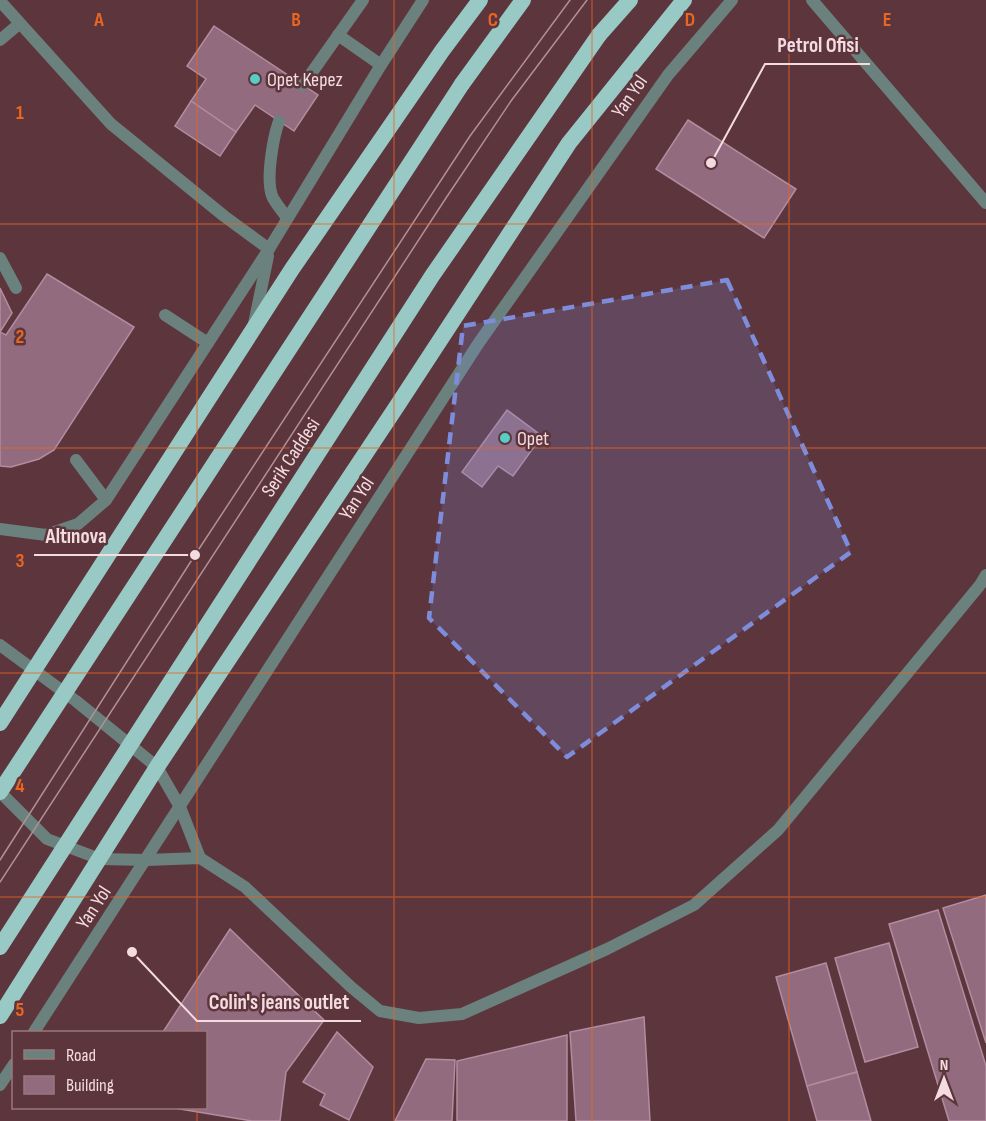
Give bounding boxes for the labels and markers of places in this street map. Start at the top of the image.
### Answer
callout: Petrol Ofisi [765,25,870,64]
place label: Opet Kepez [267,68,343,92]
marker: Opet Kepez [248,72,262,86]
place label: Opet [517,427,549,451]
marker: Opet [498,431,512,445]
callout: Altınova [34,516,119,555]
callout: Colin's jeans outlet [197,982,361,1021]

